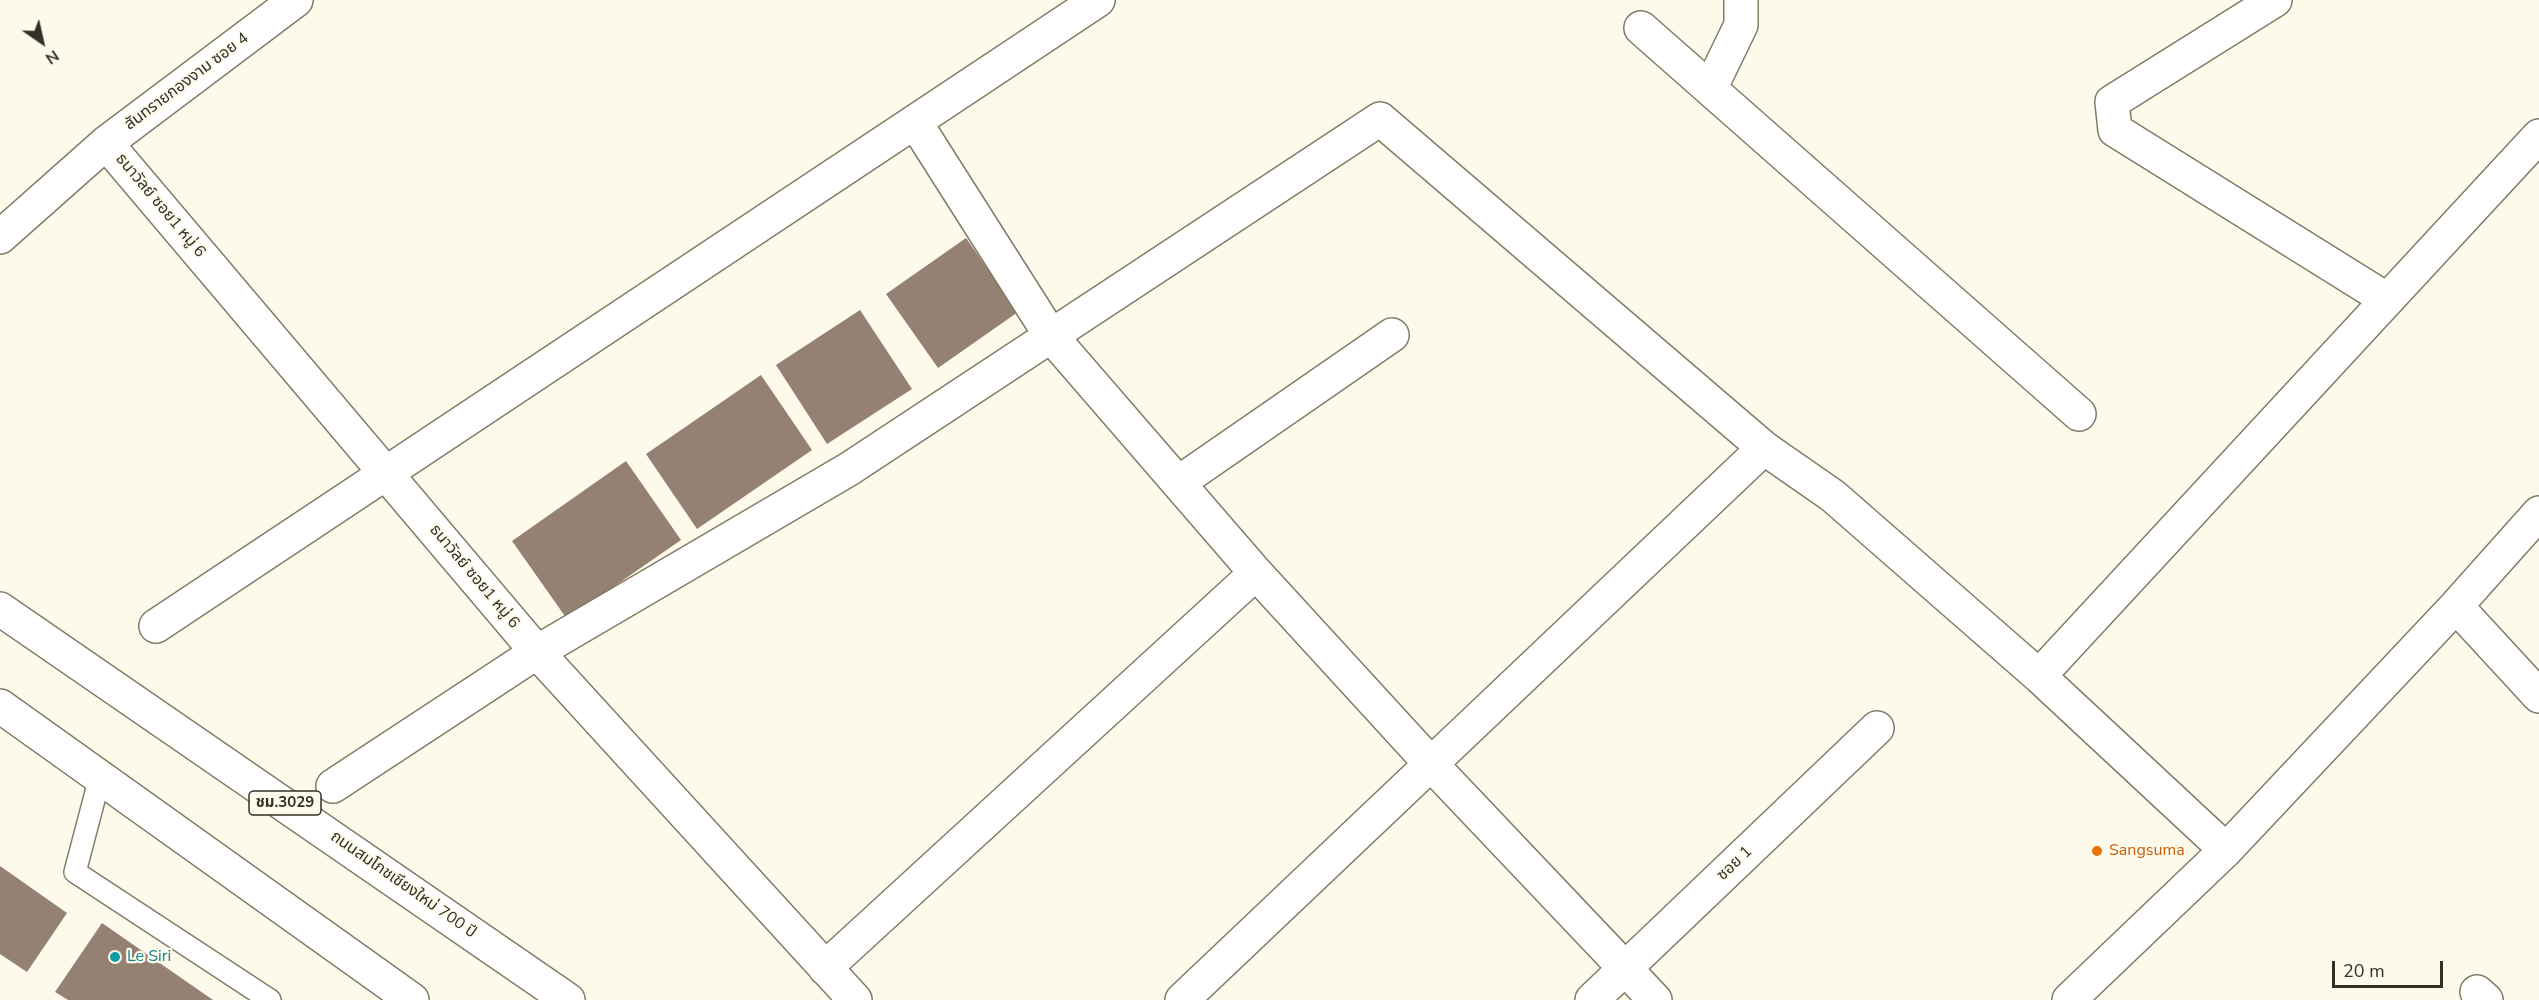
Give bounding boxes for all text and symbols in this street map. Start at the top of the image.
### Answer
north arrow [12,12,72,72]
street label: สันทรายกองงาม ซอย 4 [121,29,253,135]
text: N [41,44,63,69]
street label: ธนาวัลย์ ซอย1 หมู่ 6 [111,150,209,262]
street label: ธนาวัลย์ ซอย1 หมู่ 6 [425,521,523,633]
road number: ชม.3029 [249,791,321,815]
street label: ถนนสมโภชเชียงใหม่ 700 ปี [326,827,480,943]
place label: Sangsuma [2109,841,2185,861]
street label: ซอย 1 [1713,843,1757,885]
marker: Sangsuma [2090,844,2104,858]
place label: Le Siri [127,947,171,967]
scale bar [2335,949,2446,987]
marker: Le Siri [108,950,122,964]
text: 20 m [2343,959,2385,983]

